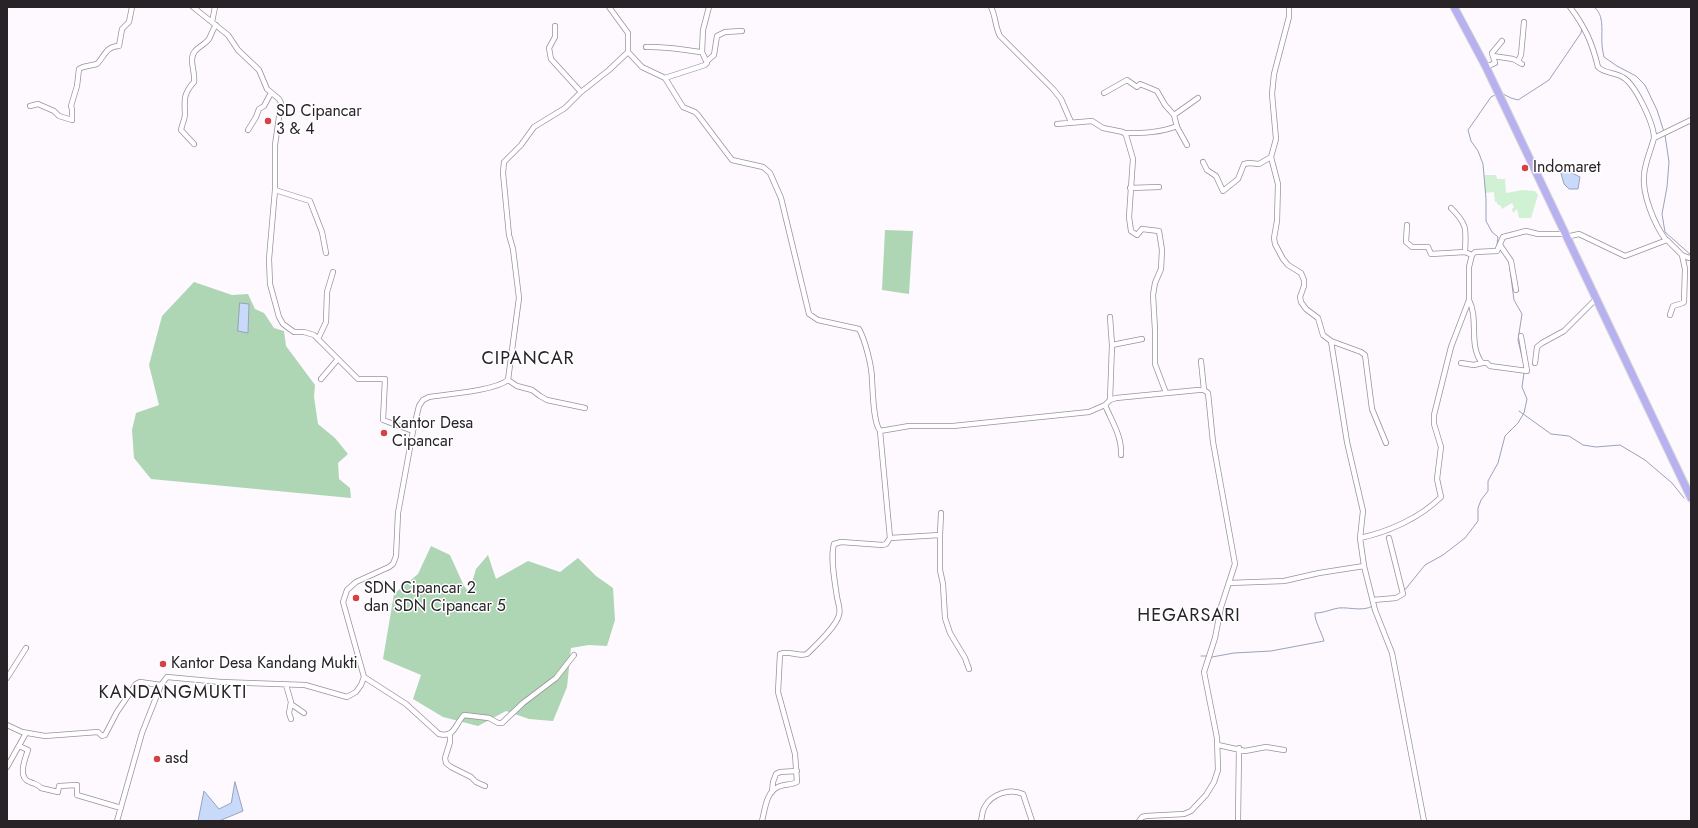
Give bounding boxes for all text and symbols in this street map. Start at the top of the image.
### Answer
place label: SD Cipancar 3 & 4 [276,102,362,140]
marker: SD Cipancar 3 & 4 [263,116,273,126]
place label: Indomaret [1533,158,1601,178]
marker: Indomaret [1520,163,1530,173]
district label: CIPANCAR [481,349,575,371]
place label: Kantor Desa Cipancar [392,414,473,452]
marker: Kantor Desa Cipancar [379,428,389,438]
place label: SDN Cipancar 2 dan SDN Cipancar 5 [364,579,506,617]
marker: SDN Cipancar 2 dan SDN Cipancar 5 [351,593,361,603]
district label: HEGARSARI [1137,606,1241,628]
place label: Kantor Desa Kandang Mukti [171,654,358,674]
marker: Kantor Desa Kandang Mukti [158,659,168,669]
district label: KANDANGMUKTI [99,683,247,705]
place label: asd [165,749,188,769]
marker: asd [152,754,162,764]

